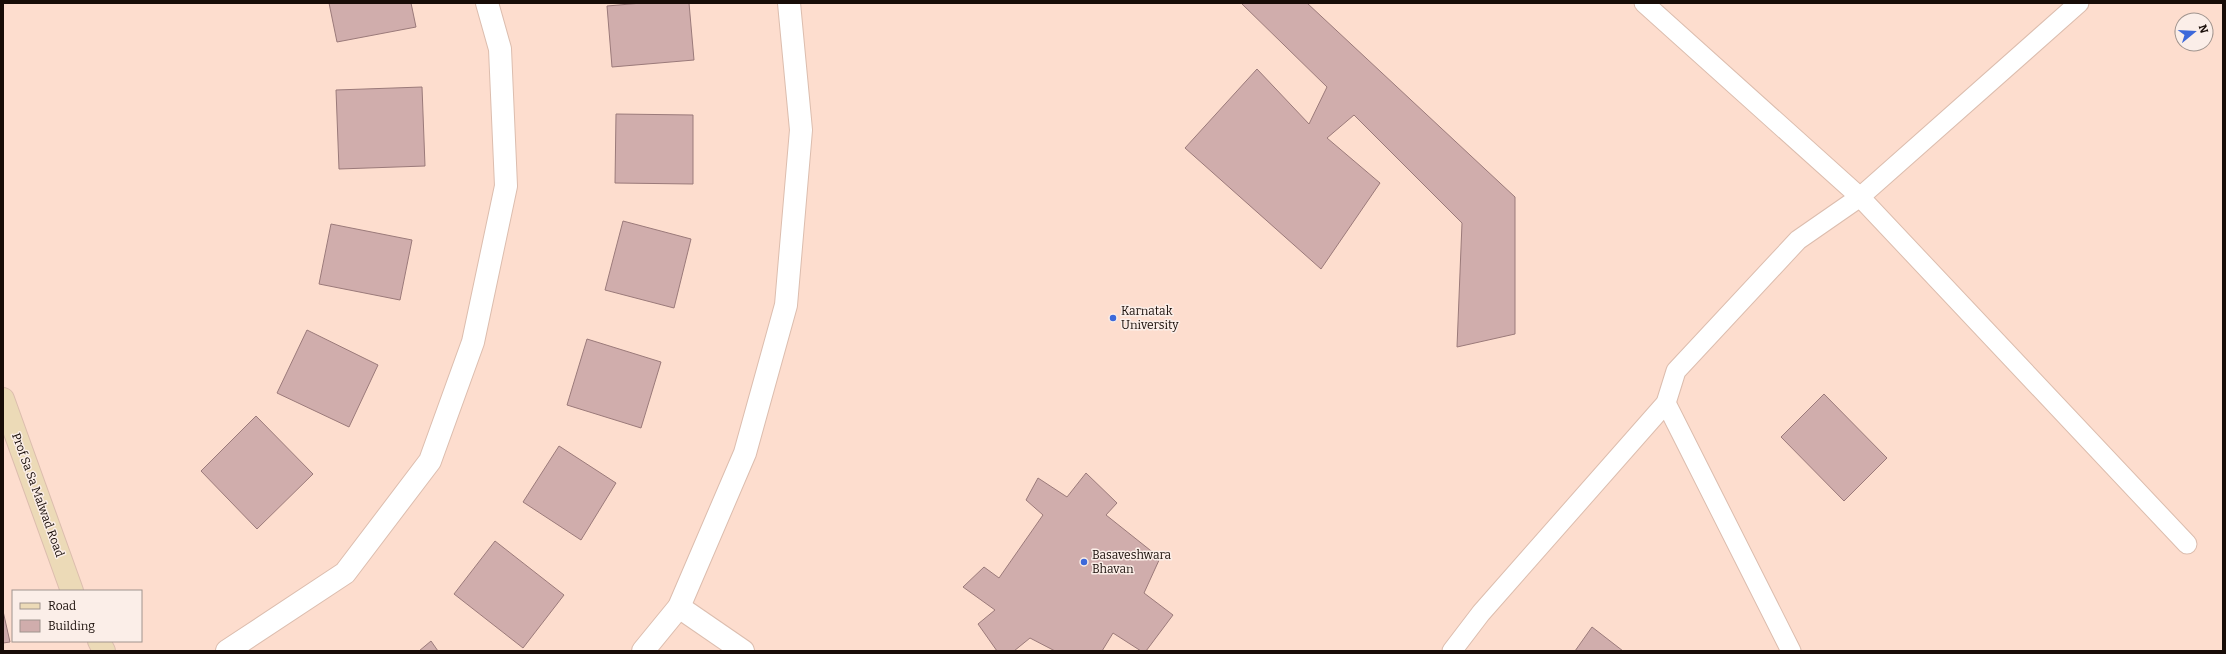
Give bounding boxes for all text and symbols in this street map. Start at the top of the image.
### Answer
north arrow [2174,12,2214,52]
text: N [2196,23,2211,36]
place label: Karnatak University [1121,304,1179,332]
marker: Karnatak University [1108,313,1118,323]
street label: Prof Sa Sa Malwad Road [9,431,67,559]
place label: Basaveshwara Bhavan [1092,548,1171,576]
marker: Basaveshwara Bhavan [1079,557,1089,567]
legend [12,590,142,642]
text: Road [48,599,76,613]
text: Building [48,619,95,633]

